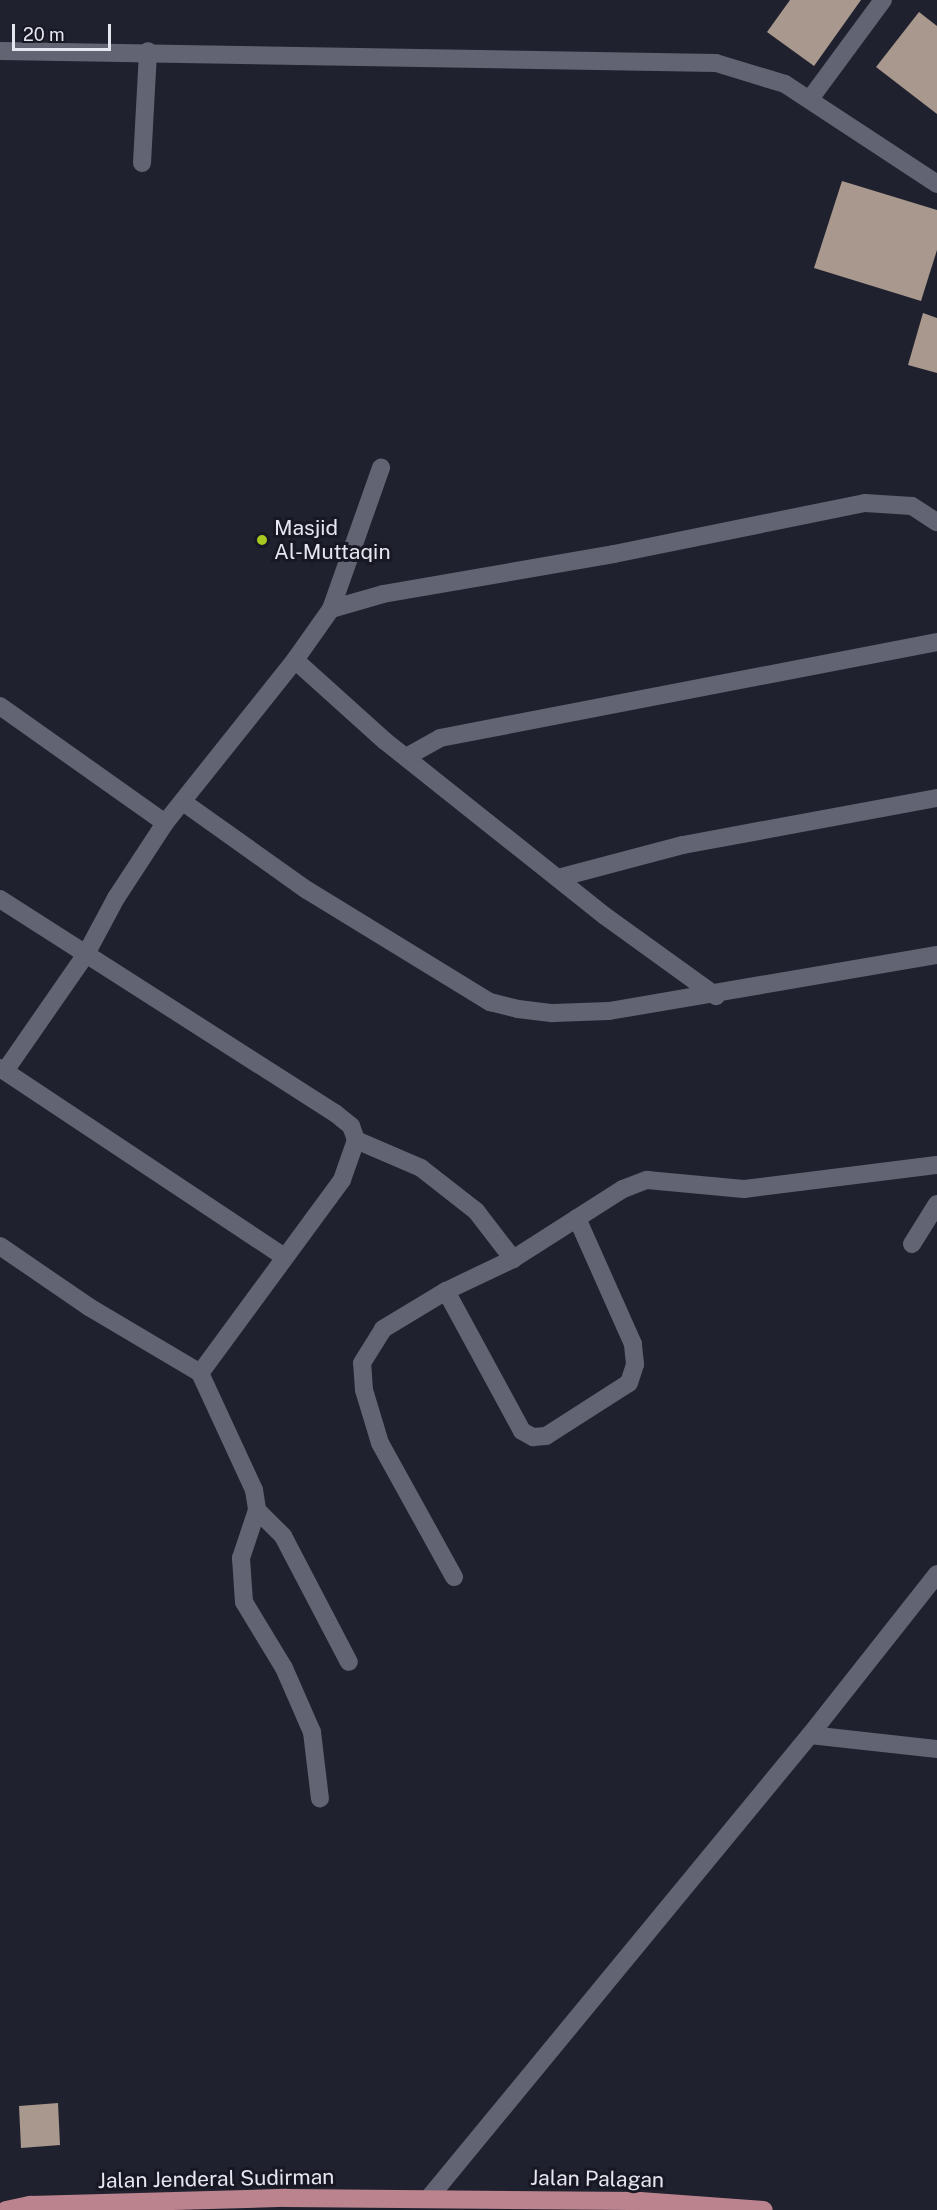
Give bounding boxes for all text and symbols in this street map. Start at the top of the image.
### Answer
scale bar [15,12,114,50]
text: 20 m [23,24,65,45]
place label: Masjid Al-Muttaqin [274,515,391,565]
marker: Masjid Al-Muttaqin [255,533,269,547]
street label: Jalan Jenderal Sudirman [97,2164,335,2194]
street label: Jalan Palagan [530,2165,664,2193]

